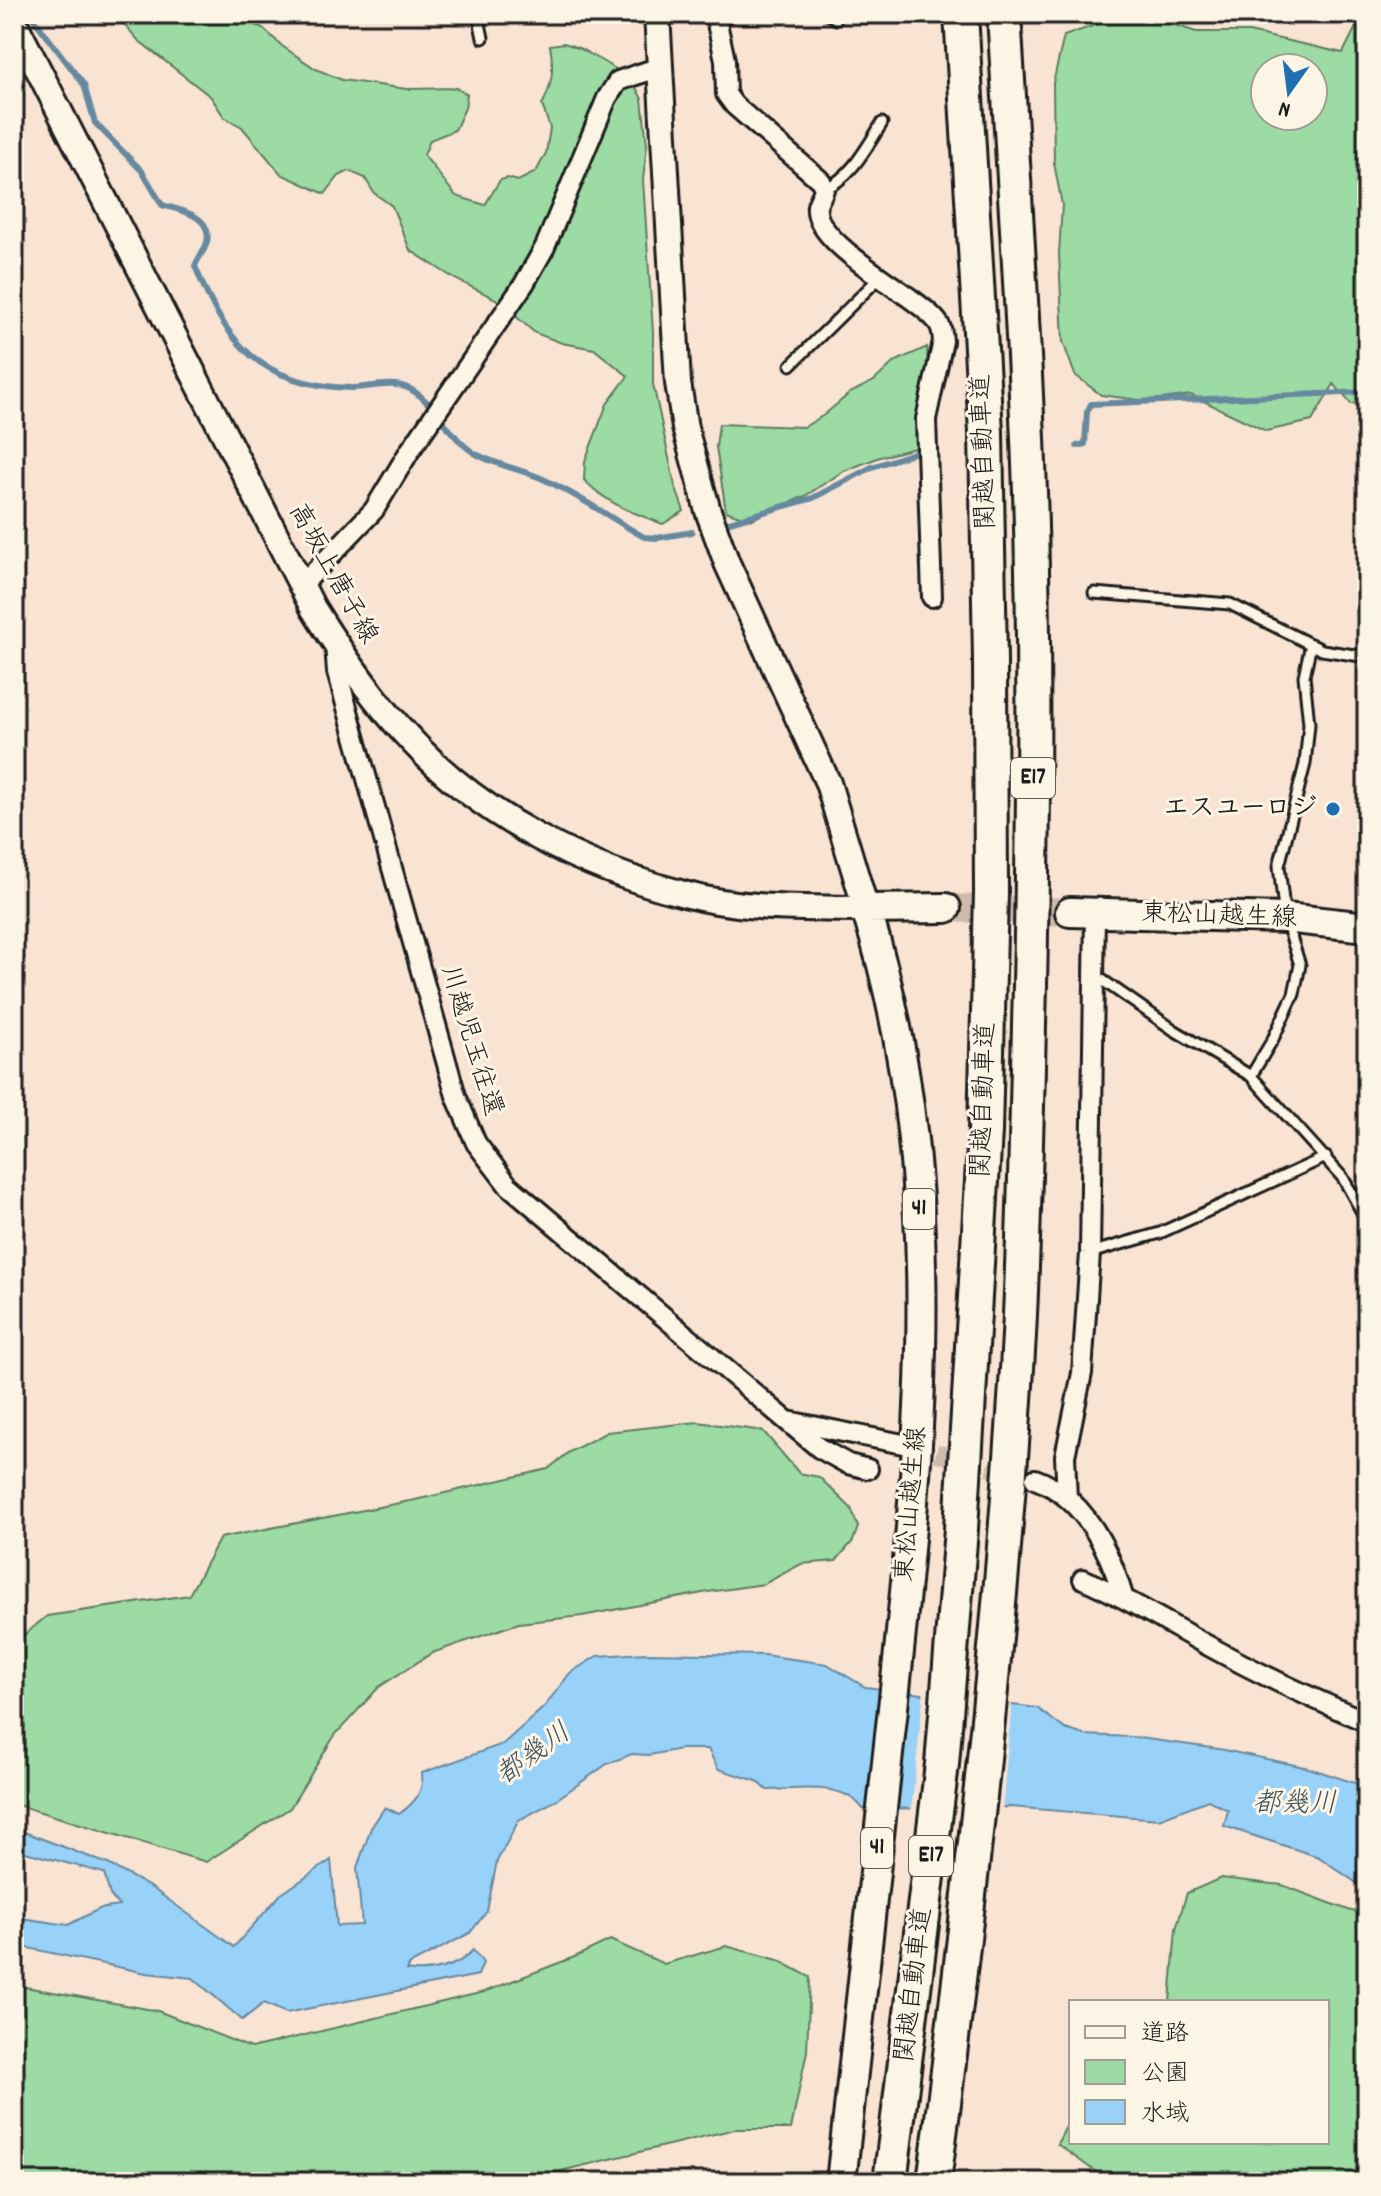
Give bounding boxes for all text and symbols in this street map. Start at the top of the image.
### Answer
north arrow [1249,52,1329,132]
text: N [1276,92,1294,124]
street label: 関越自動車道 [964,373,1006,531]
street label: 高坂上唐子線 [278,497,386,651]
road number: E17 [1011,758,1055,798]
place label: エスユーロジ [1163,791,1317,828]
marker: エスユーロジ [1324,800,1342,818]
street label: 東松山越生線 [1140,896,1298,938]
street label: 川越児玉往還 [430,961,510,1121]
street label: 関越自動車道 [964,1021,1006,1179]
road number: 41 [903,1189,935,1229]
street label: 東松山越生線 [887,1425,937,1583]
water label: 都幾川 [489,1715,581,1797]
water label: 都幾川 [1253,1786,1337,1826]
road number: 41 [861,1828,893,1868]
road number: E17 [909,1836,953,1876]
street label: 関越自動車道 [887,1905,943,2065]
legend [1069,2000,1329,2144]
text: 道路 [1141,2018,1189,2052]
text: 公園 [1141,2058,1189,2092]
text: 水域 [1141,2098,1189,2132]

